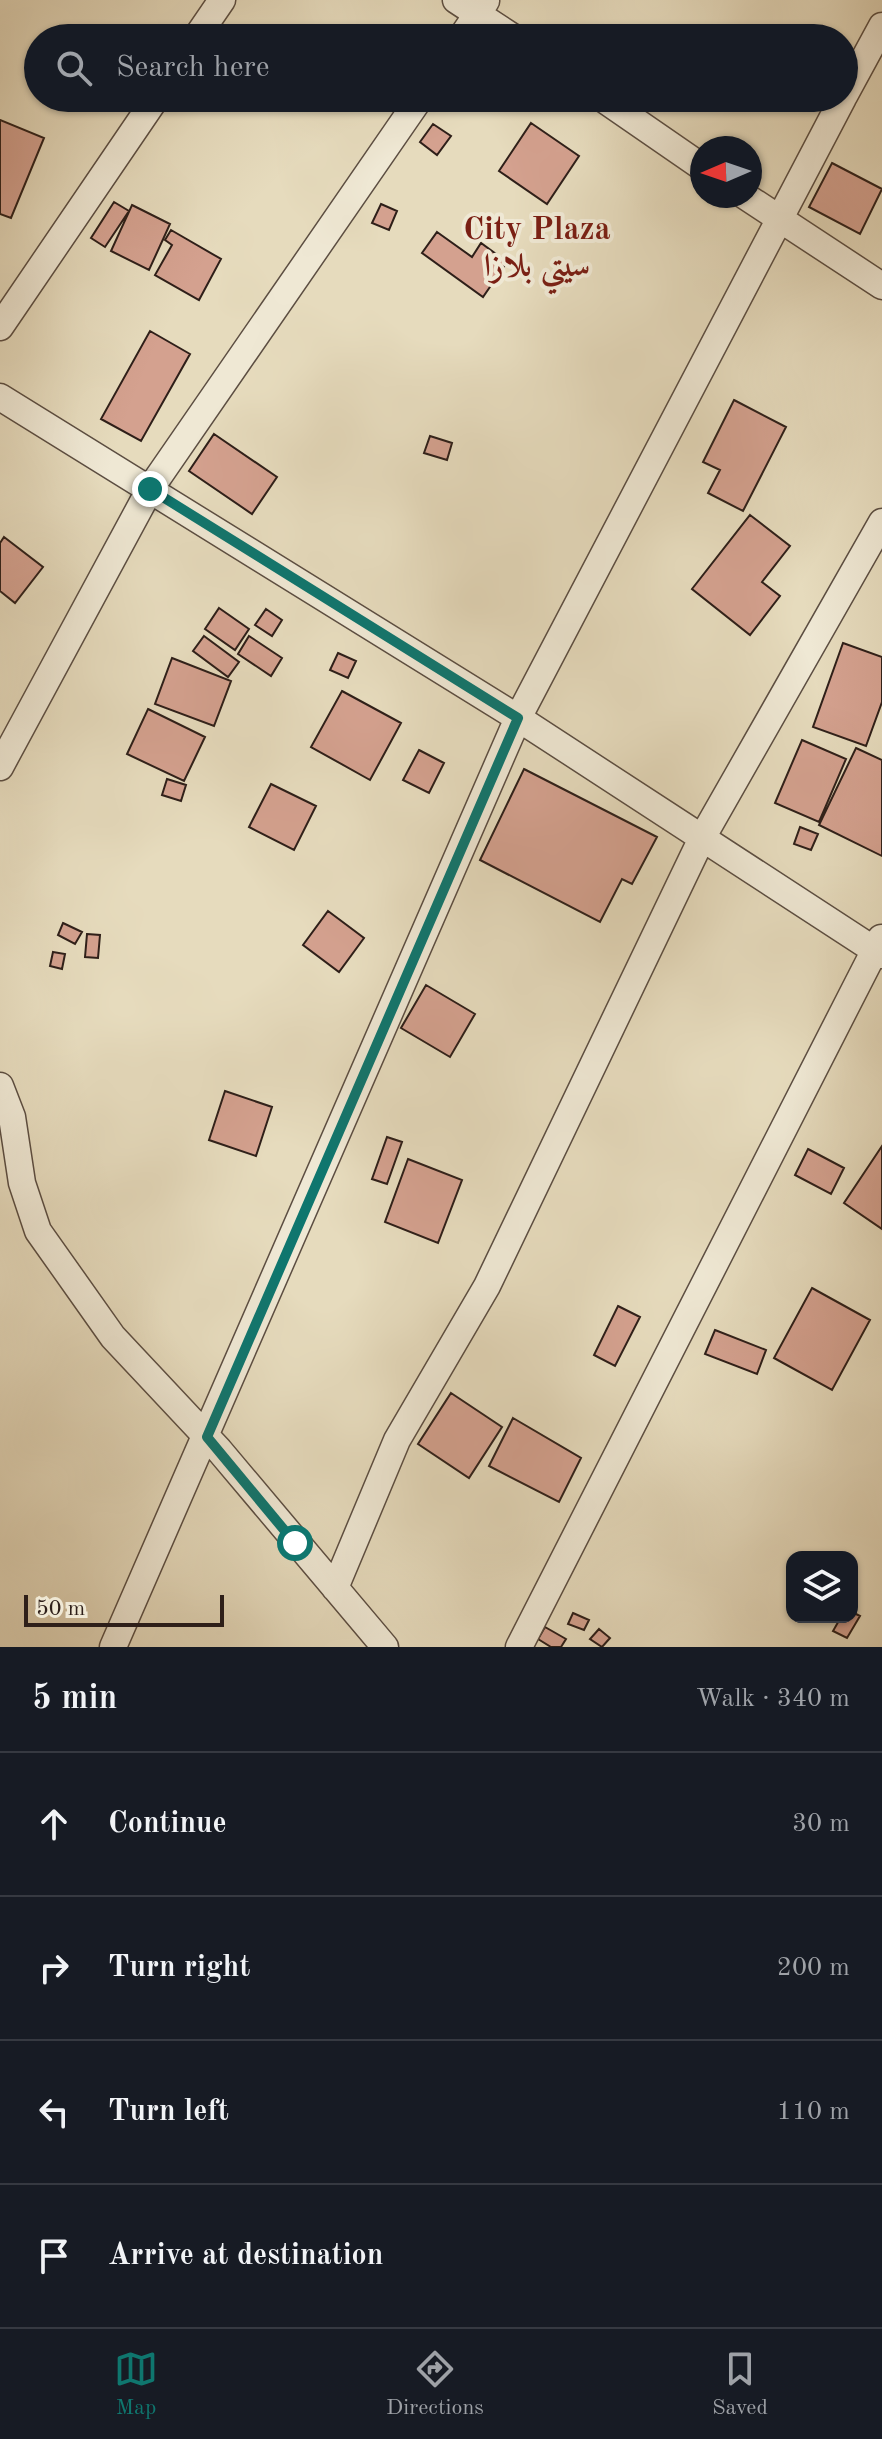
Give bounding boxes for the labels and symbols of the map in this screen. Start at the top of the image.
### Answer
north arrow [690,136,762,208]
district label: City Plaza سيتي بلازا [463,215,611,295]
route end [132,471,168,507]
route start [277,1525,313,1561]
scale bar [24,1591,224,1627]

